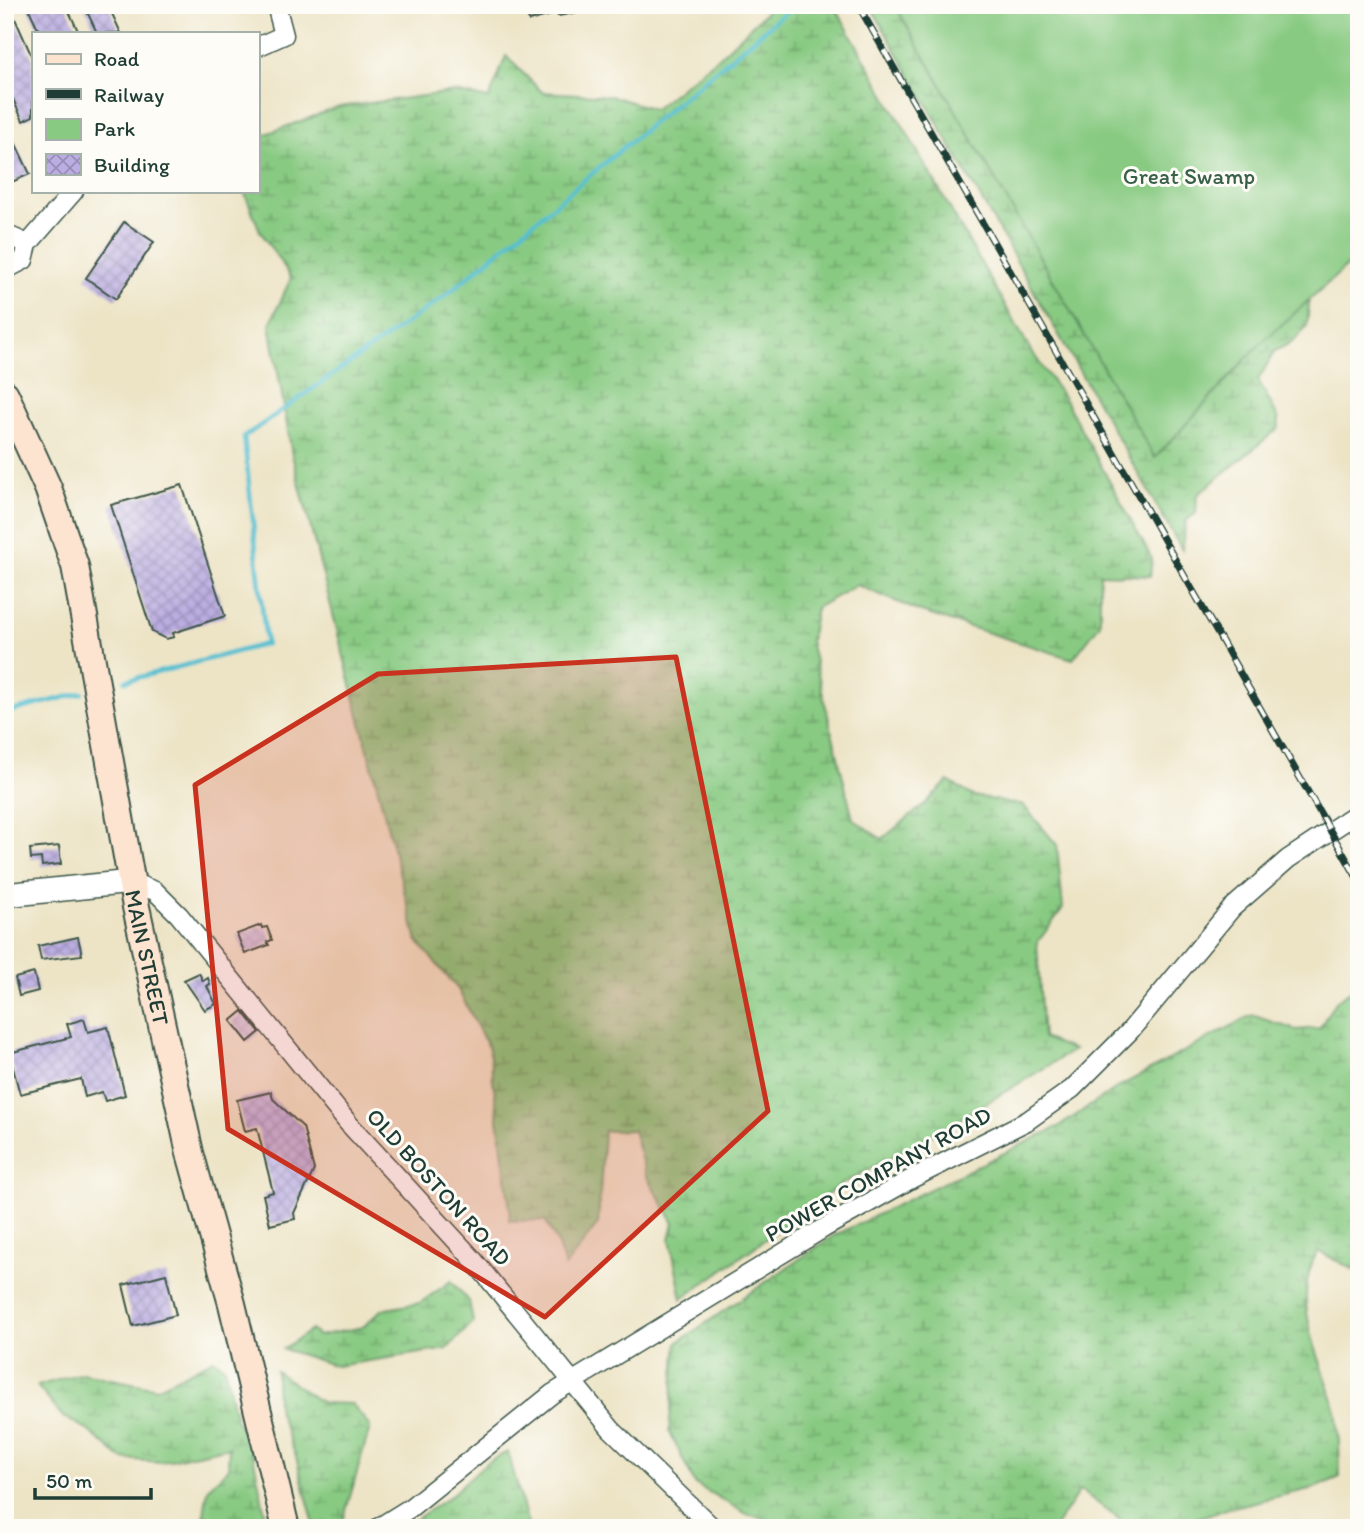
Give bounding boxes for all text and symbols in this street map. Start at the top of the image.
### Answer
legend [32,32,259,192]
text: Road [94,46,140,71]
text: Railway [94,82,164,107]
text: Park [94,116,136,141]
text: Building [94,152,170,177]
park label: Great Swamp [1123,162,1255,190]
street label: MAIN STREET [119,887,176,1028]
street label: POWER COMPANY ROAD [760,1100,996,1248]
street label: OLD BOSTON ROAD [361,1102,517,1272]
scale bar [35,1456,150,1500]
text: 50 m [46,1468,93,1493]

